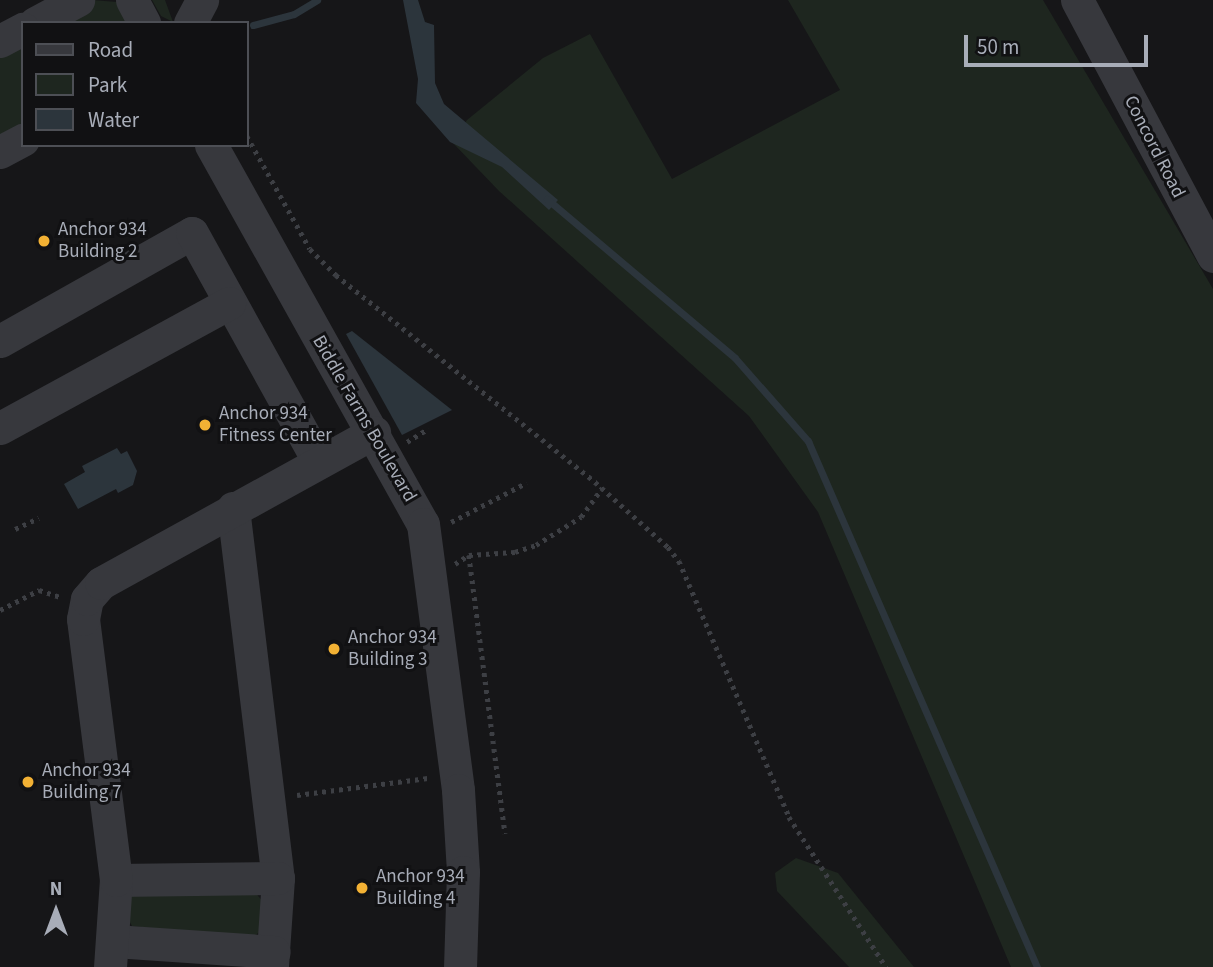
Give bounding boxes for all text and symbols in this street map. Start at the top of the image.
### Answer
legend [21,21,248,147]
scale bar [968,21,1152,65]
text: 50 m [977,32,1019,62]
text: Road [88,35,133,65]
text: Park [88,70,127,100]
street label: Concord Road [1119,92,1189,202]
text: Water [88,105,139,135]
place label: Anchor 934 Building 2 [58,219,147,263]
marker: Anchor 934 Building 2 [36,233,52,249]
street label: Biddle Farms Boulevard [307,332,421,506]
place label: Anchor 934 Fitness Center [219,403,332,447]
marker: Anchor 934 Fitness Center [197,417,213,433]
place label: Anchor 934 Building 3 [348,627,437,671]
marker: Anchor 934 Building 3 [326,641,342,657]
place label: Anchor 934 Building 7 [42,760,131,804]
marker: Anchor 934 Building 7 [20,774,36,790]
place label: Anchor 934 Building 4 [376,866,465,910]
north arrow [21,876,91,946]
text: N [50,876,62,903]
marker: Anchor 934 Building 4 [354,880,370,896]

